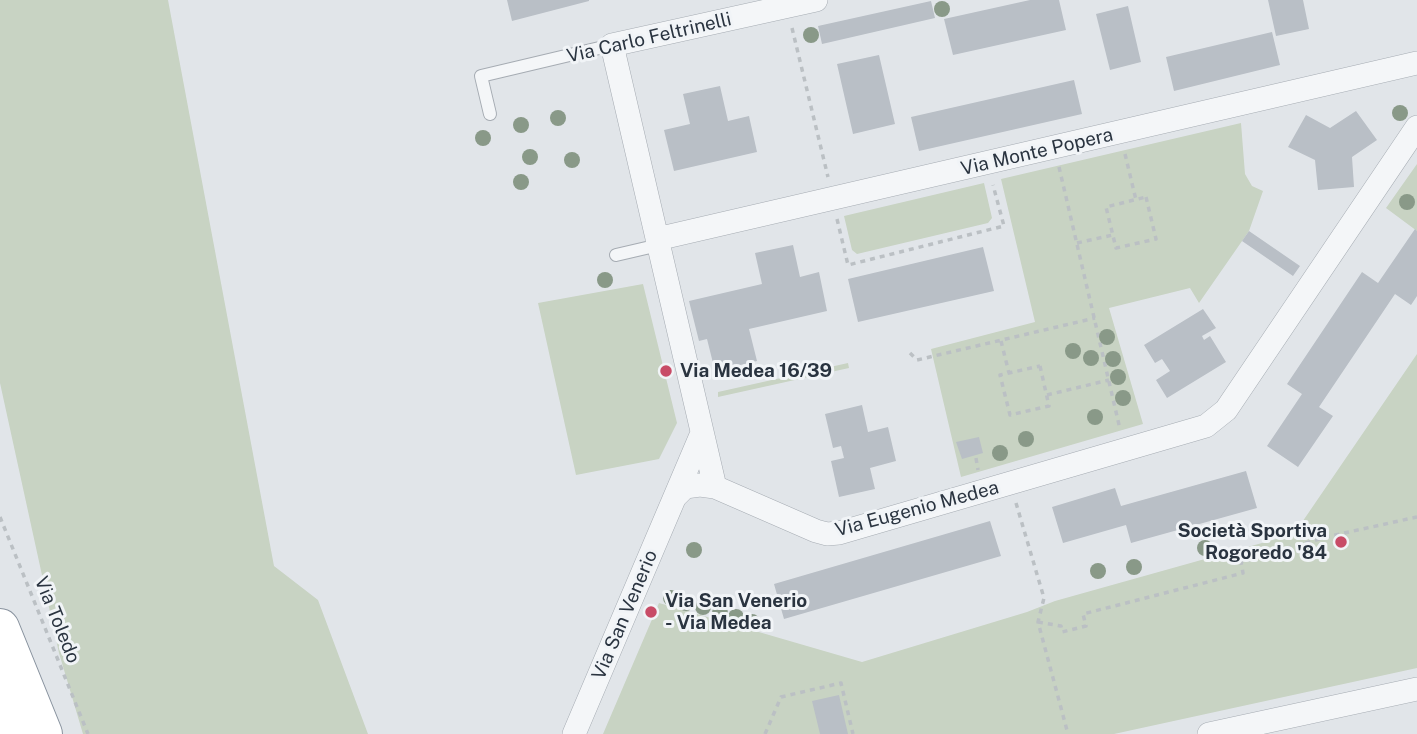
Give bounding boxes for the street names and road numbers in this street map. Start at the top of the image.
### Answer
street label: Via Carlo Feltrinelli [565,8,733,68]
street label: Via Monte Popera [959,123,1115,181]
street label: Via Eugenio Medea [833,476,1001,542]
street label: Via San Venerio [587,547,663,683]
street label: Via Toledo [29,573,85,667]

